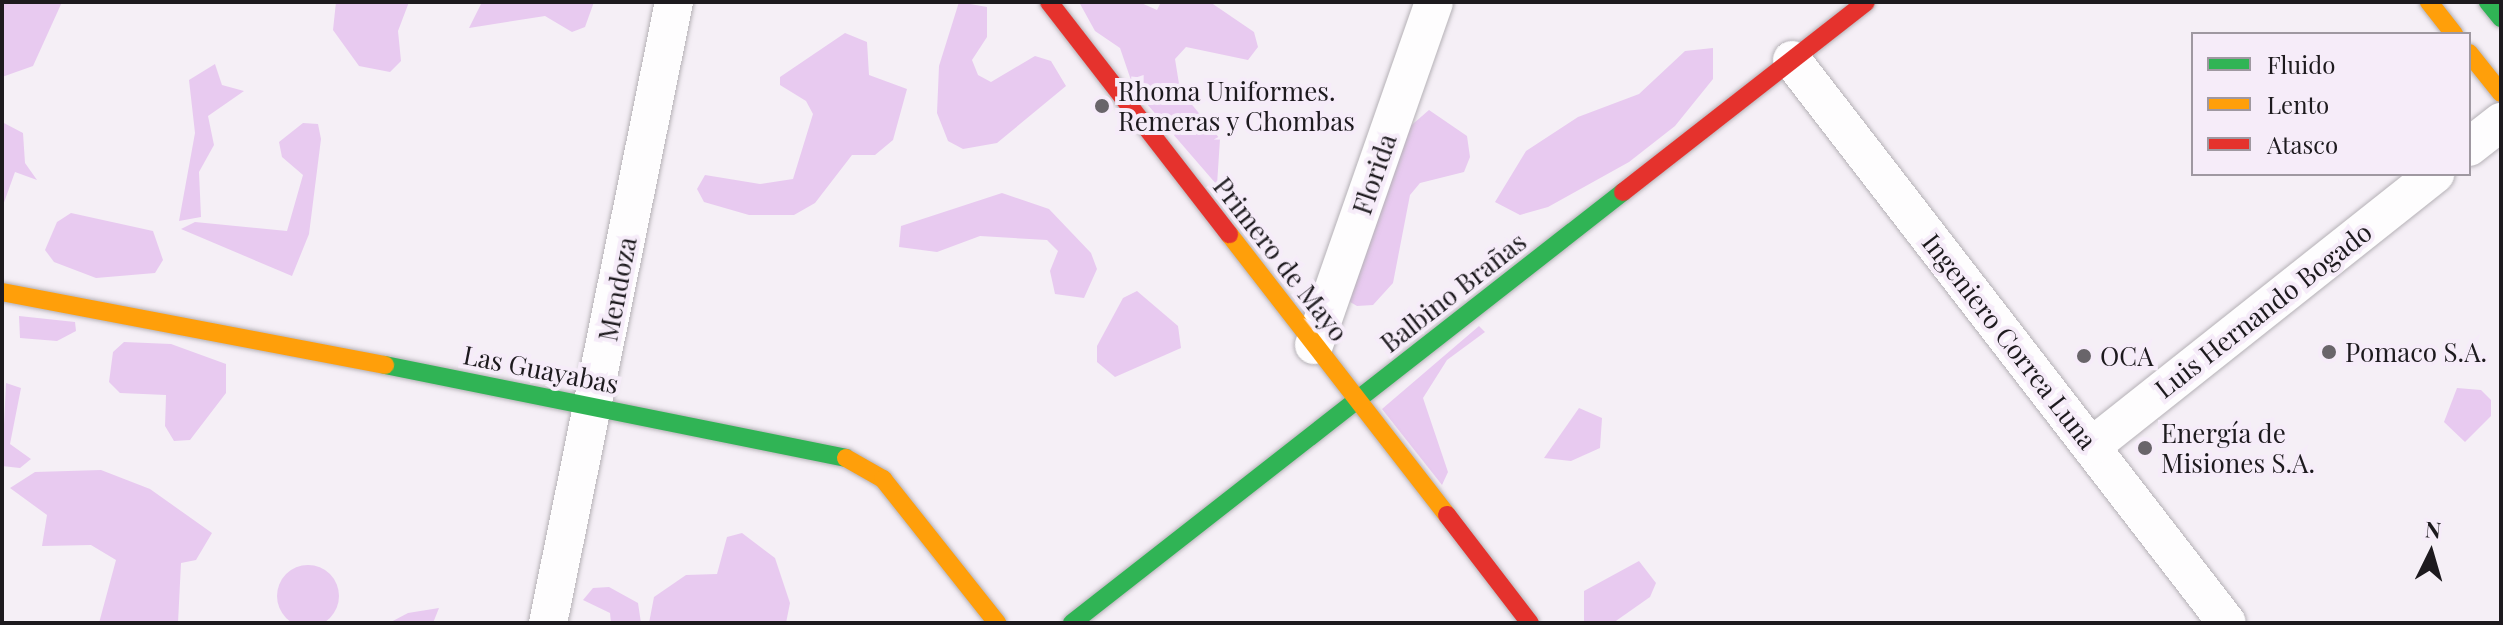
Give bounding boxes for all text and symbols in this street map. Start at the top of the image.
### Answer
legend [2191,32,2471,176]
text: Fluido [2267,48,2335,80]
place label: Rhoma Uniformes. Remeras y Chombas [1118,75,1356,136]
text: Lento [2267,88,2329,120]
marker: Rhoma Uniformes. Remeras y Chombas [1093,97,1111,115]
text: Atasco [2267,128,2338,160]
street label: Florida [1346,130,1402,218]
street label: Primero de Mayo [1207,171,1355,347]
street label: Luis Hernando Bogado [2149,216,2377,404]
street label: Balbino Brañas [1374,226,1532,358]
street label: Ingeniero Correa Luna [1916,227,2104,455]
street label: Mendoza [592,234,642,344]
place label: Pomaco S.A. [2345,336,2487,368]
street label: Las Guayabas [461,339,621,399]
place label: OCA [2100,340,2154,372]
marker: Pomaco S.A. [2320,343,2338,361]
marker: OCA [2075,347,2093,365]
place label: Energía de Misiones S.A. [2161,417,2315,478]
marker: Energía de Misiones S.A. [2136,439,2154,457]
north arrow [2391,513,2471,593]
text: N [2424,513,2442,545]

